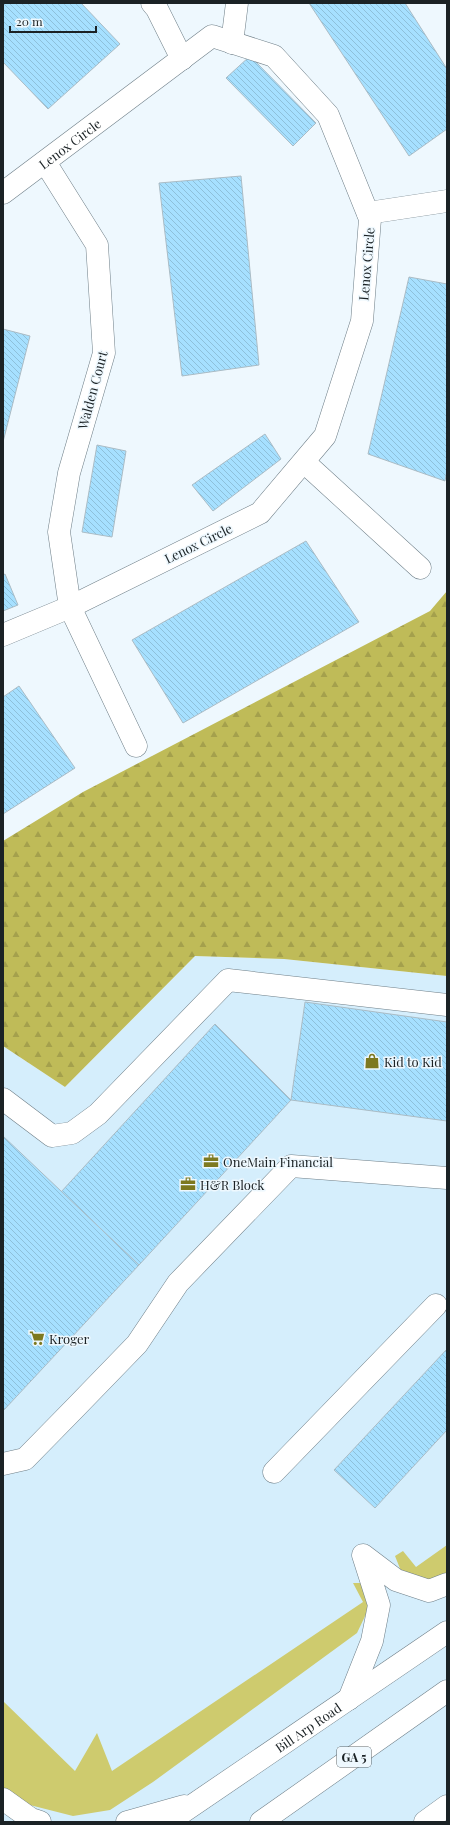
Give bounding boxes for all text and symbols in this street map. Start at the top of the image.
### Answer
scale bar [10,8,96,34]
text: 20 m [16,13,43,29]
street label: Lenox Circle [35,114,104,172]
street label: Lenox Circle [354,226,378,301]
street label: Walden Court [73,349,111,432]
street label: Lenox Circle [161,519,235,567]
shop icon: Kid to Kid [363,1052,381,1070]
place label: Kid to Kid [384,1053,442,1070]
office icon: OneMain Financial [202,1152,220,1170]
place label: OneMain Financial [223,1153,333,1170]
office icon: H&R Block [179,1175,197,1193]
place label: H&R Block [200,1176,265,1193]
supermarket icon: Kroger [28,1329,46,1347]
place label: Kroger [49,1330,89,1347]
street label: Bill Arp Road [271,1698,344,1755]
road number: GA 5 [337,1747,371,1767]

